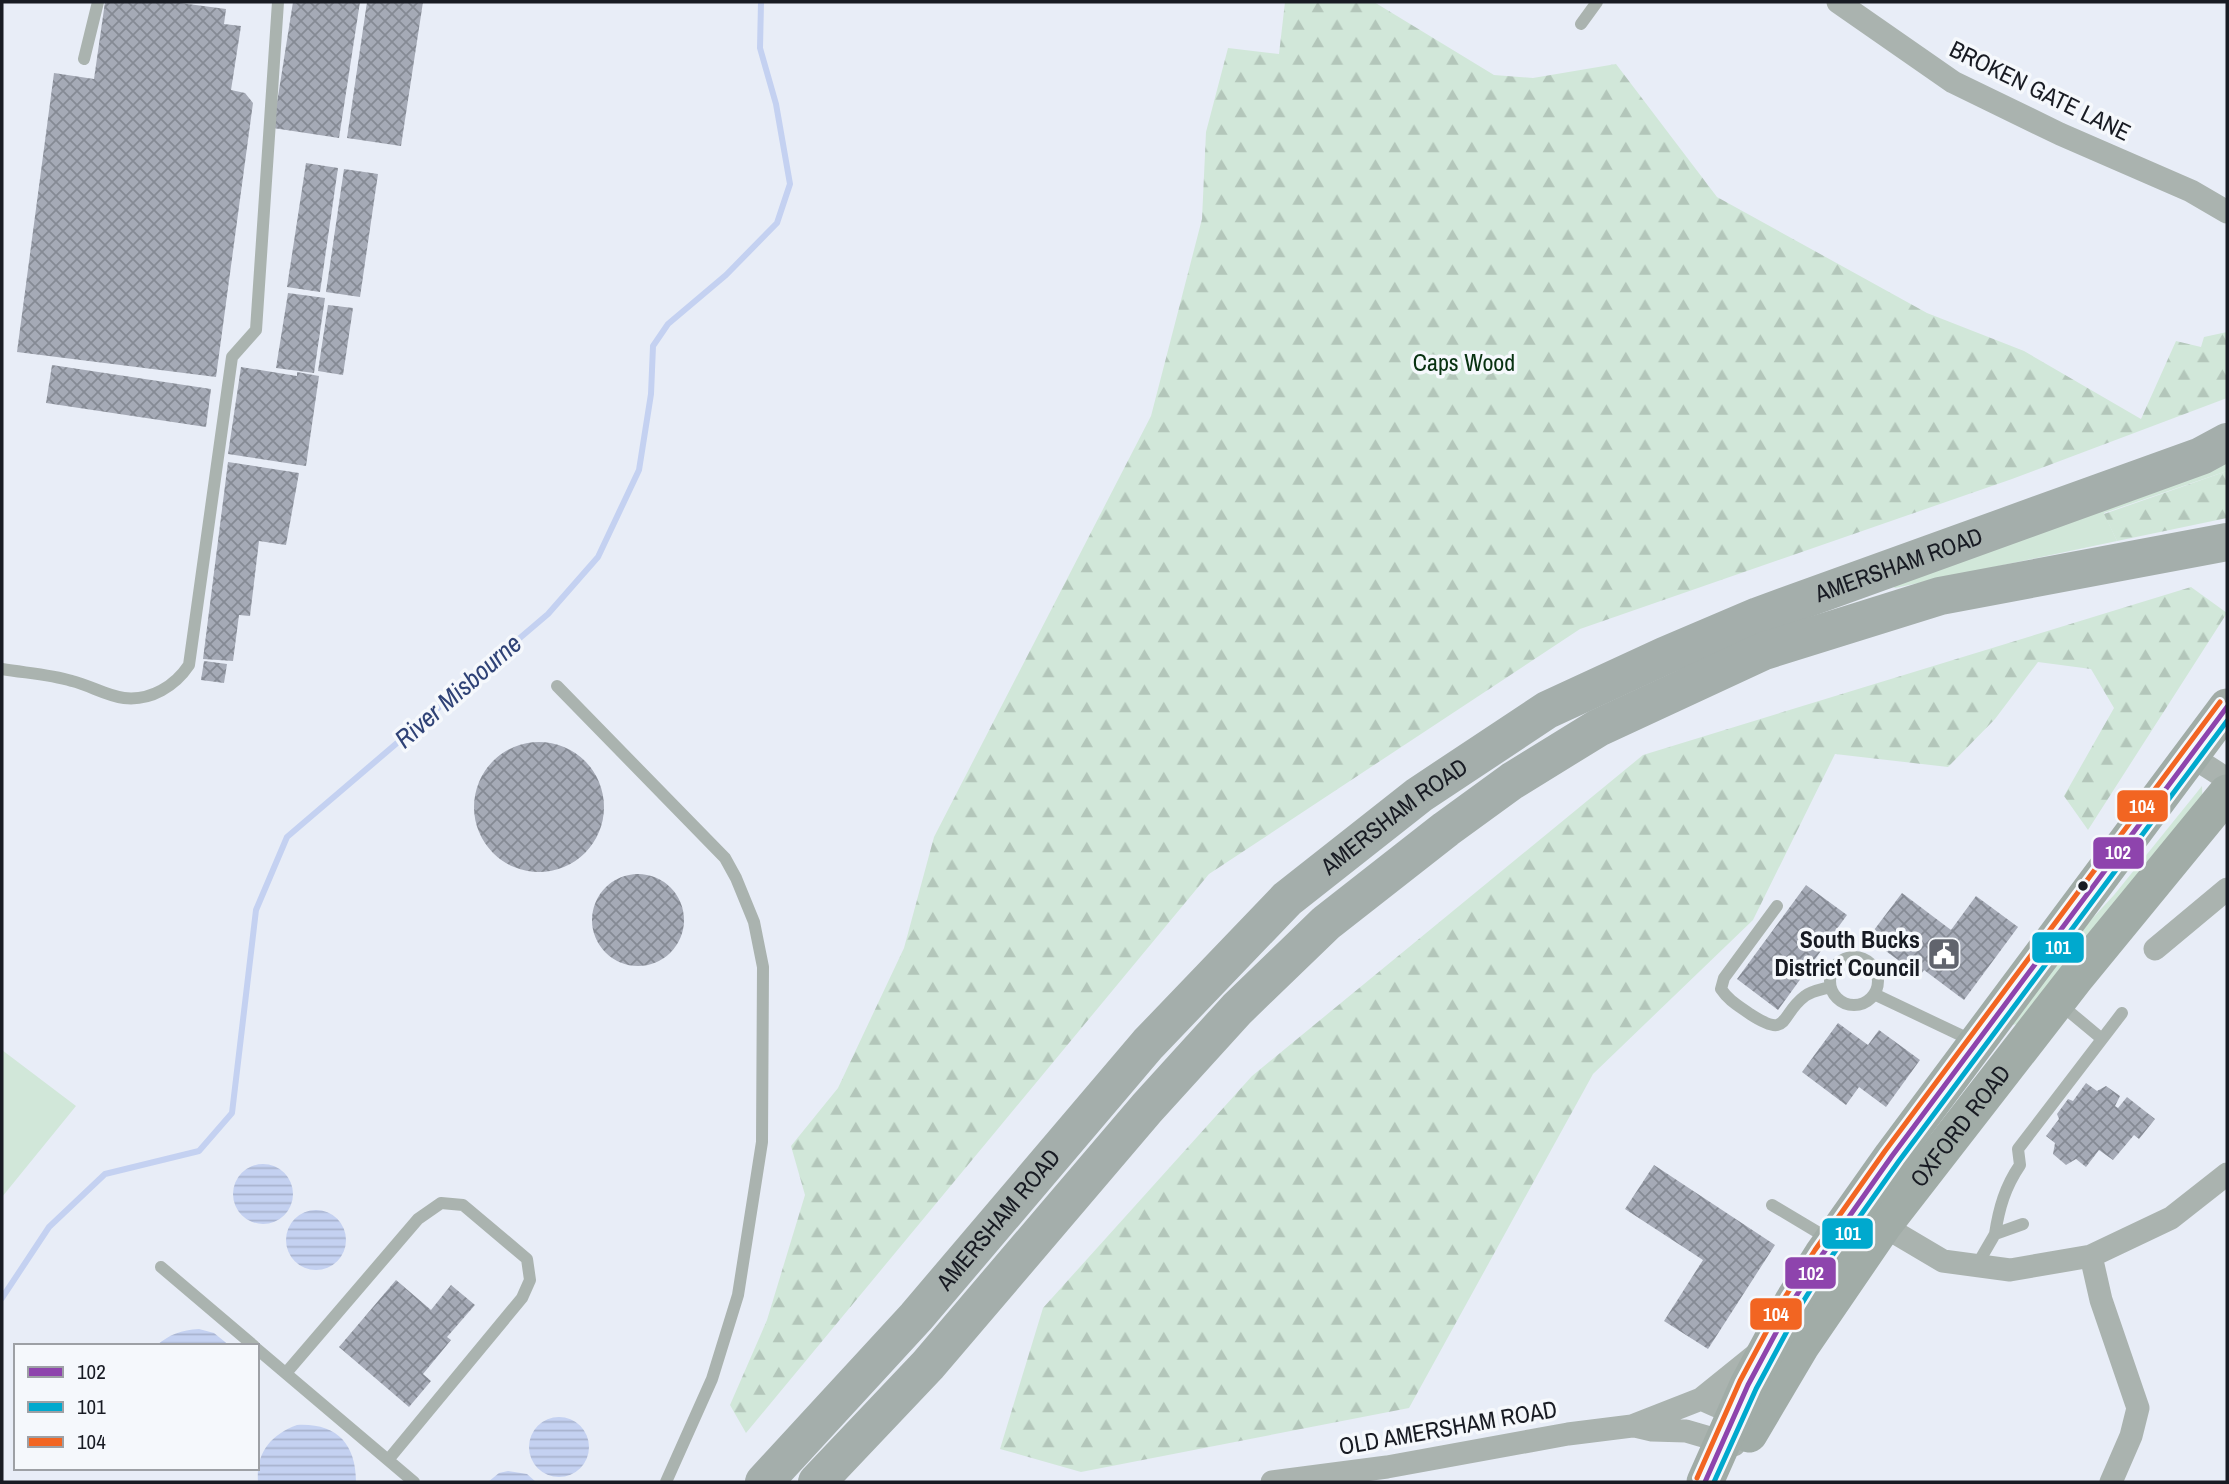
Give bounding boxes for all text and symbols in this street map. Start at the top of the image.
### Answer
street label: BROKEN GATE LANE [1945,32,2136,148]
park label: Caps Wood [1413,346,1515,378]
street label: AMERSHAM ROAD [1809,519,1987,609]
water label: River Misbourne [387,626,529,756]
street label: AMERSHAM ROAD [1313,750,1474,882]
line badge: 104 [2116,789,2169,823]
text: 104 [2129,793,2155,819]
line badge: 102 [2092,836,2145,870]
text: 102 [2105,839,2131,865]
unlabelled marker [2076,879,2090,893]
place label: South Bucks District Council [1775,923,1920,983]
line badge: 101 [2031,931,2085,964]
text: 101 [2045,934,2071,960]
public building icon: South Bucks District Council [1925,935,1963,973]
street label: OXFORD ROAD [1902,1058,2017,1193]
street label: AMERSHAM ROAD [928,1142,1067,1297]
line badge: 101 [1821,1217,1874,1250]
text: 101 [1835,1220,1861,1246]
line badge: 102 [1784,1256,1837,1290]
text: 102 [1798,1260,1824,1286]
line badge: 104 [1749,1297,1803,1331]
text: 104 [1763,1301,1789,1327]
legend [14,1344,259,1470]
text: 102 [77,1357,106,1386]
text: 101 [77,1392,106,1421]
street label: OLD AMERSHAM ROAD [1336,1392,1559,1462]
text: 104 [77,1427,106,1456]

